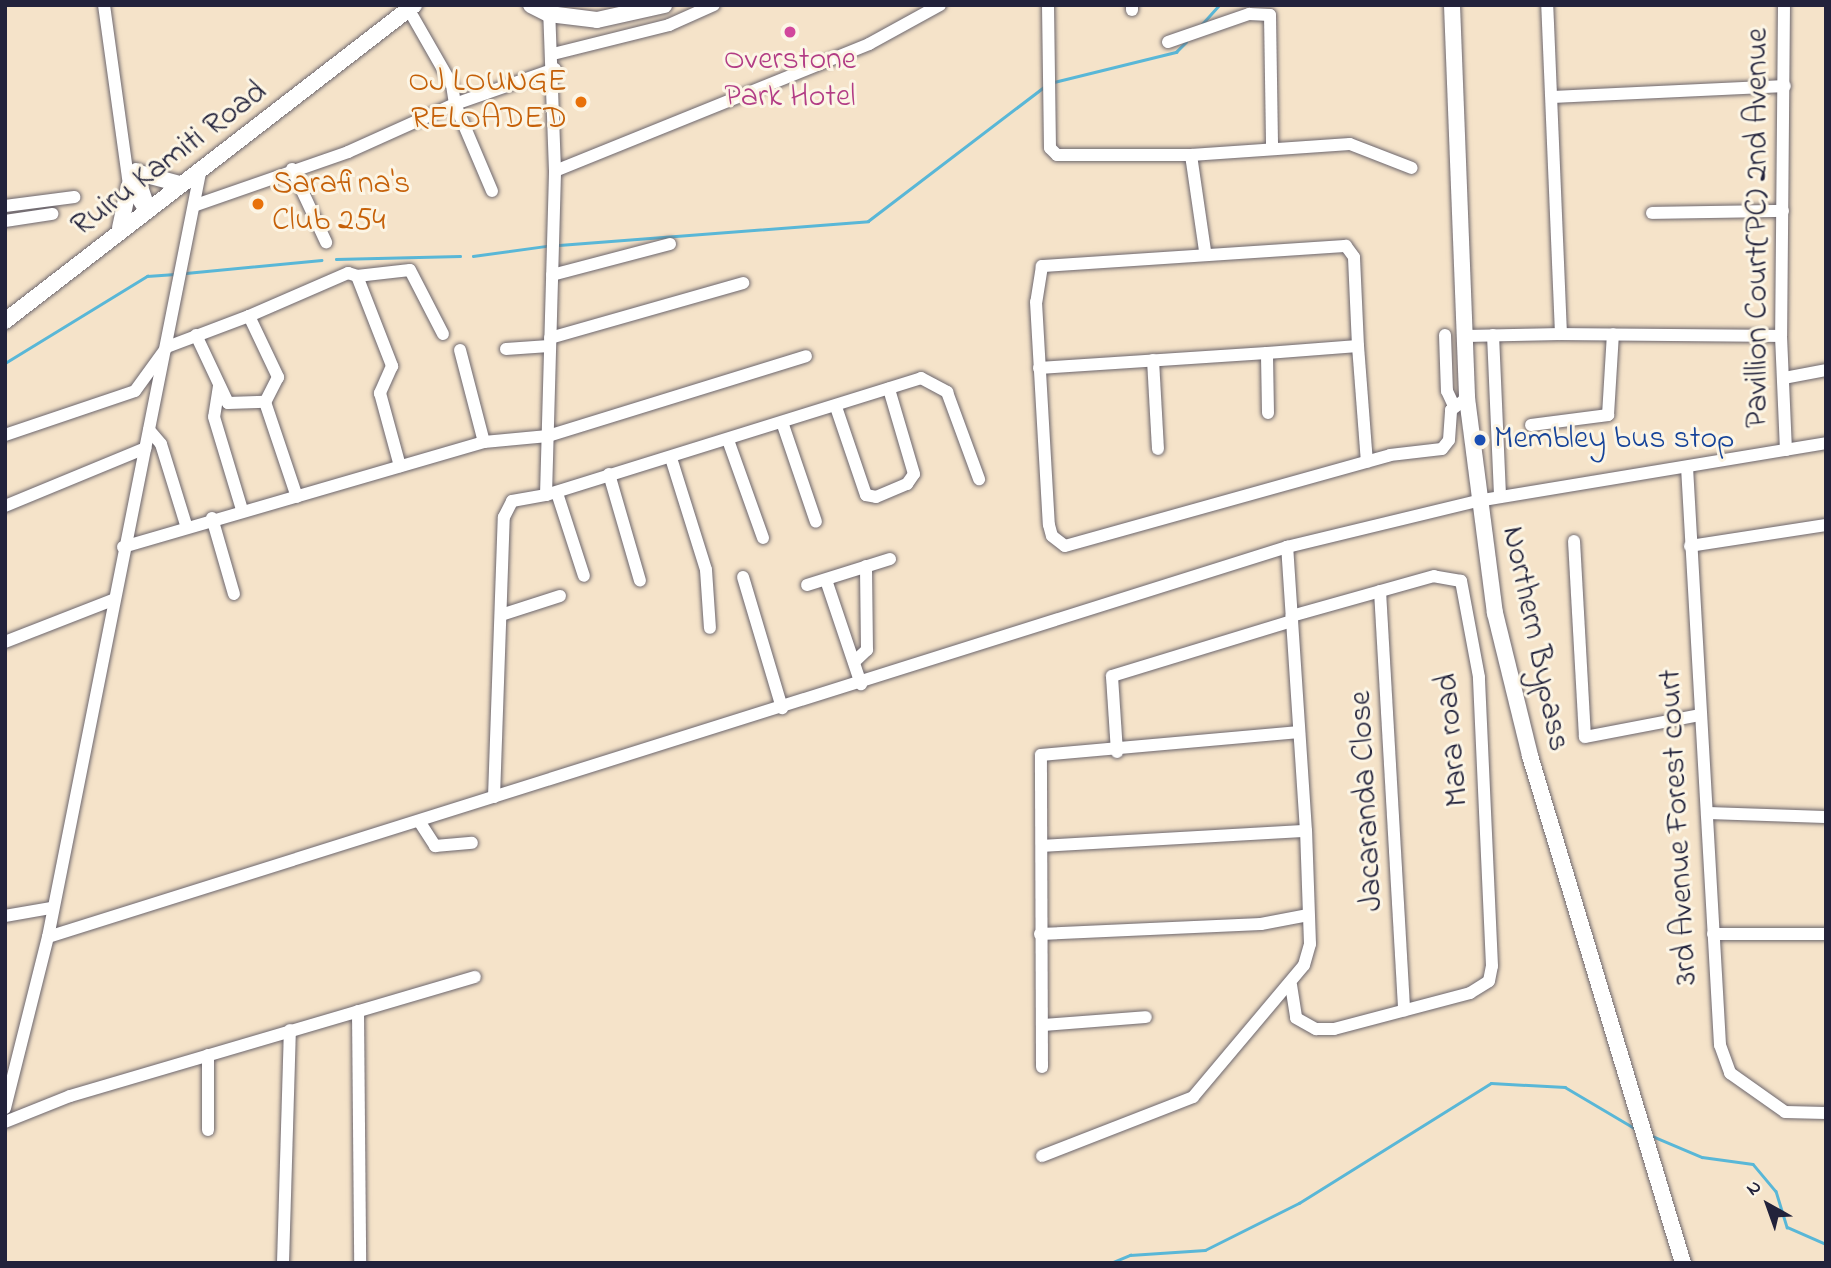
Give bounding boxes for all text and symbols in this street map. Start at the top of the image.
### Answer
marker: Overstone Park Hotel [782,24,798,40]
street label: Pavillion Court(PC) 2nd Avenue [1740,28,1778,428]
place label: Overstone Park Hotel [724,43,856,118]
place label: OJ LOUNGE RELOADED [408,65,567,140]
street label: Ruiru Kamiti Road [64,74,276,246]
marker: OJ LOUNGE RELOADED [573,94,589,110]
place label: Sarafina's Club 254 [272,167,410,242]
marker: Sarafina's Club 254 [250,196,266,212]
place label: Membley bus stop [1494,421,1735,459]
marker: Membley bus stop [1472,432,1488,448]
street label: Northern Bypass [1491,523,1577,755]
street label: 3rd Avenue Forest court [1653,668,1707,986]
street label: Mara road [1429,672,1479,808]
street label: Jacaranda Close [1343,690,1393,912]
north arrow [1733,1170,1803,1240]
text: N [1741,1174,1768,1203]

